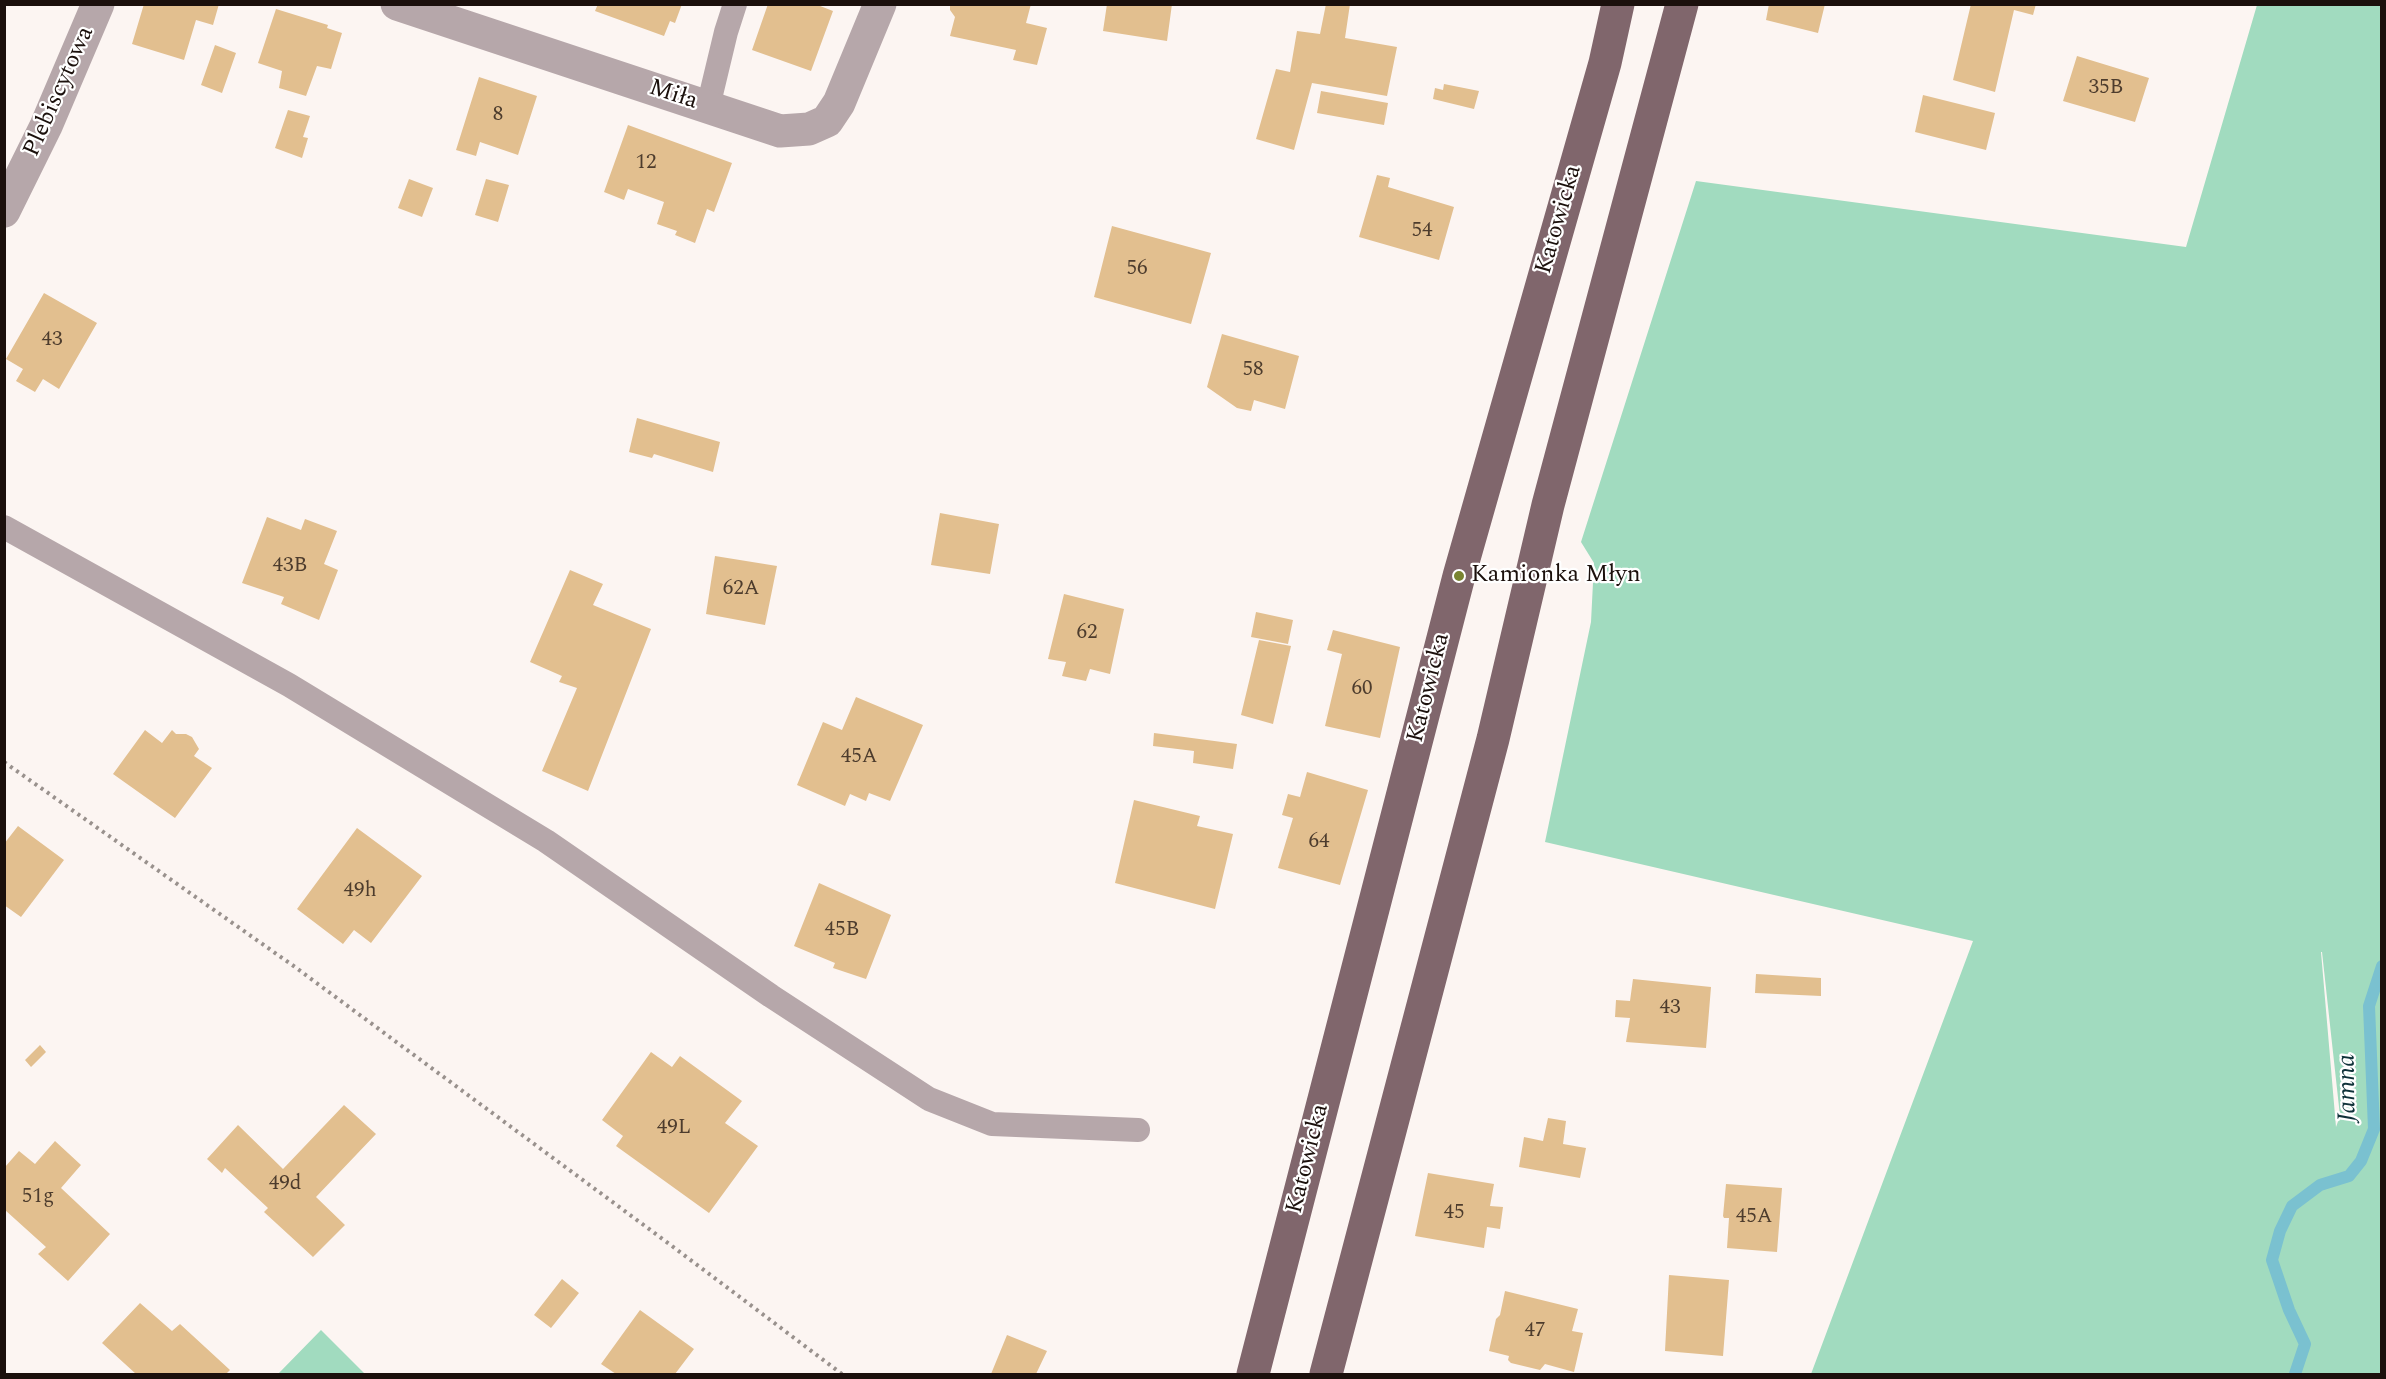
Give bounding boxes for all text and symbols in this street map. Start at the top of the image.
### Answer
street label: Plebiscytowa [18,22,102,162]
street label: Miła [645,75,701,117]
house number: 35B [2089,76,2123,102]
house number: 8 [493,103,503,129]
house number: 12 [636,151,656,177]
street label: Katowicka [1531,162,1589,278]
house number: 54 [1412,219,1432,245]
house number: 56 [1127,257,1147,283]
house number: 43 [42,328,62,354]
house number: 58 [1243,358,1263,384]
house number: 43B [273,554,307,580]
place label: Kamionka Młyn [1471,562,1641,590]
marker: Kamionka Młyn [1452,569,1466,583]
house number: 62A [723,577,759,603]
house number: 62 [1077,621,1097,647]
street label: Katowicka [1403,630,1457,746]
house number: 60 [1352,677,1372,703]
house number: 45A [841,745,877,771]
house number: 64 [1309,830,1329,856]
house number: 49h [343,879,377,905]
house number: 45B [825,918,859,944]
house number: 43 [1660,996,1680,1022]
water label: Jamna [2333,1054,2365,1122]
street label: Katowicka [1282,1101,1336,1217]
house number: 49L [657,1116,691,1142]
house number: 49d [269,1172,301,1198]
house number: 51g [22,1185,54,1211]
house number: 45 [1444,1201,1464,1227]
house number: 45A [1736,1205,1772,1231]
house number: 47 [1525,1319,1545,1345]

